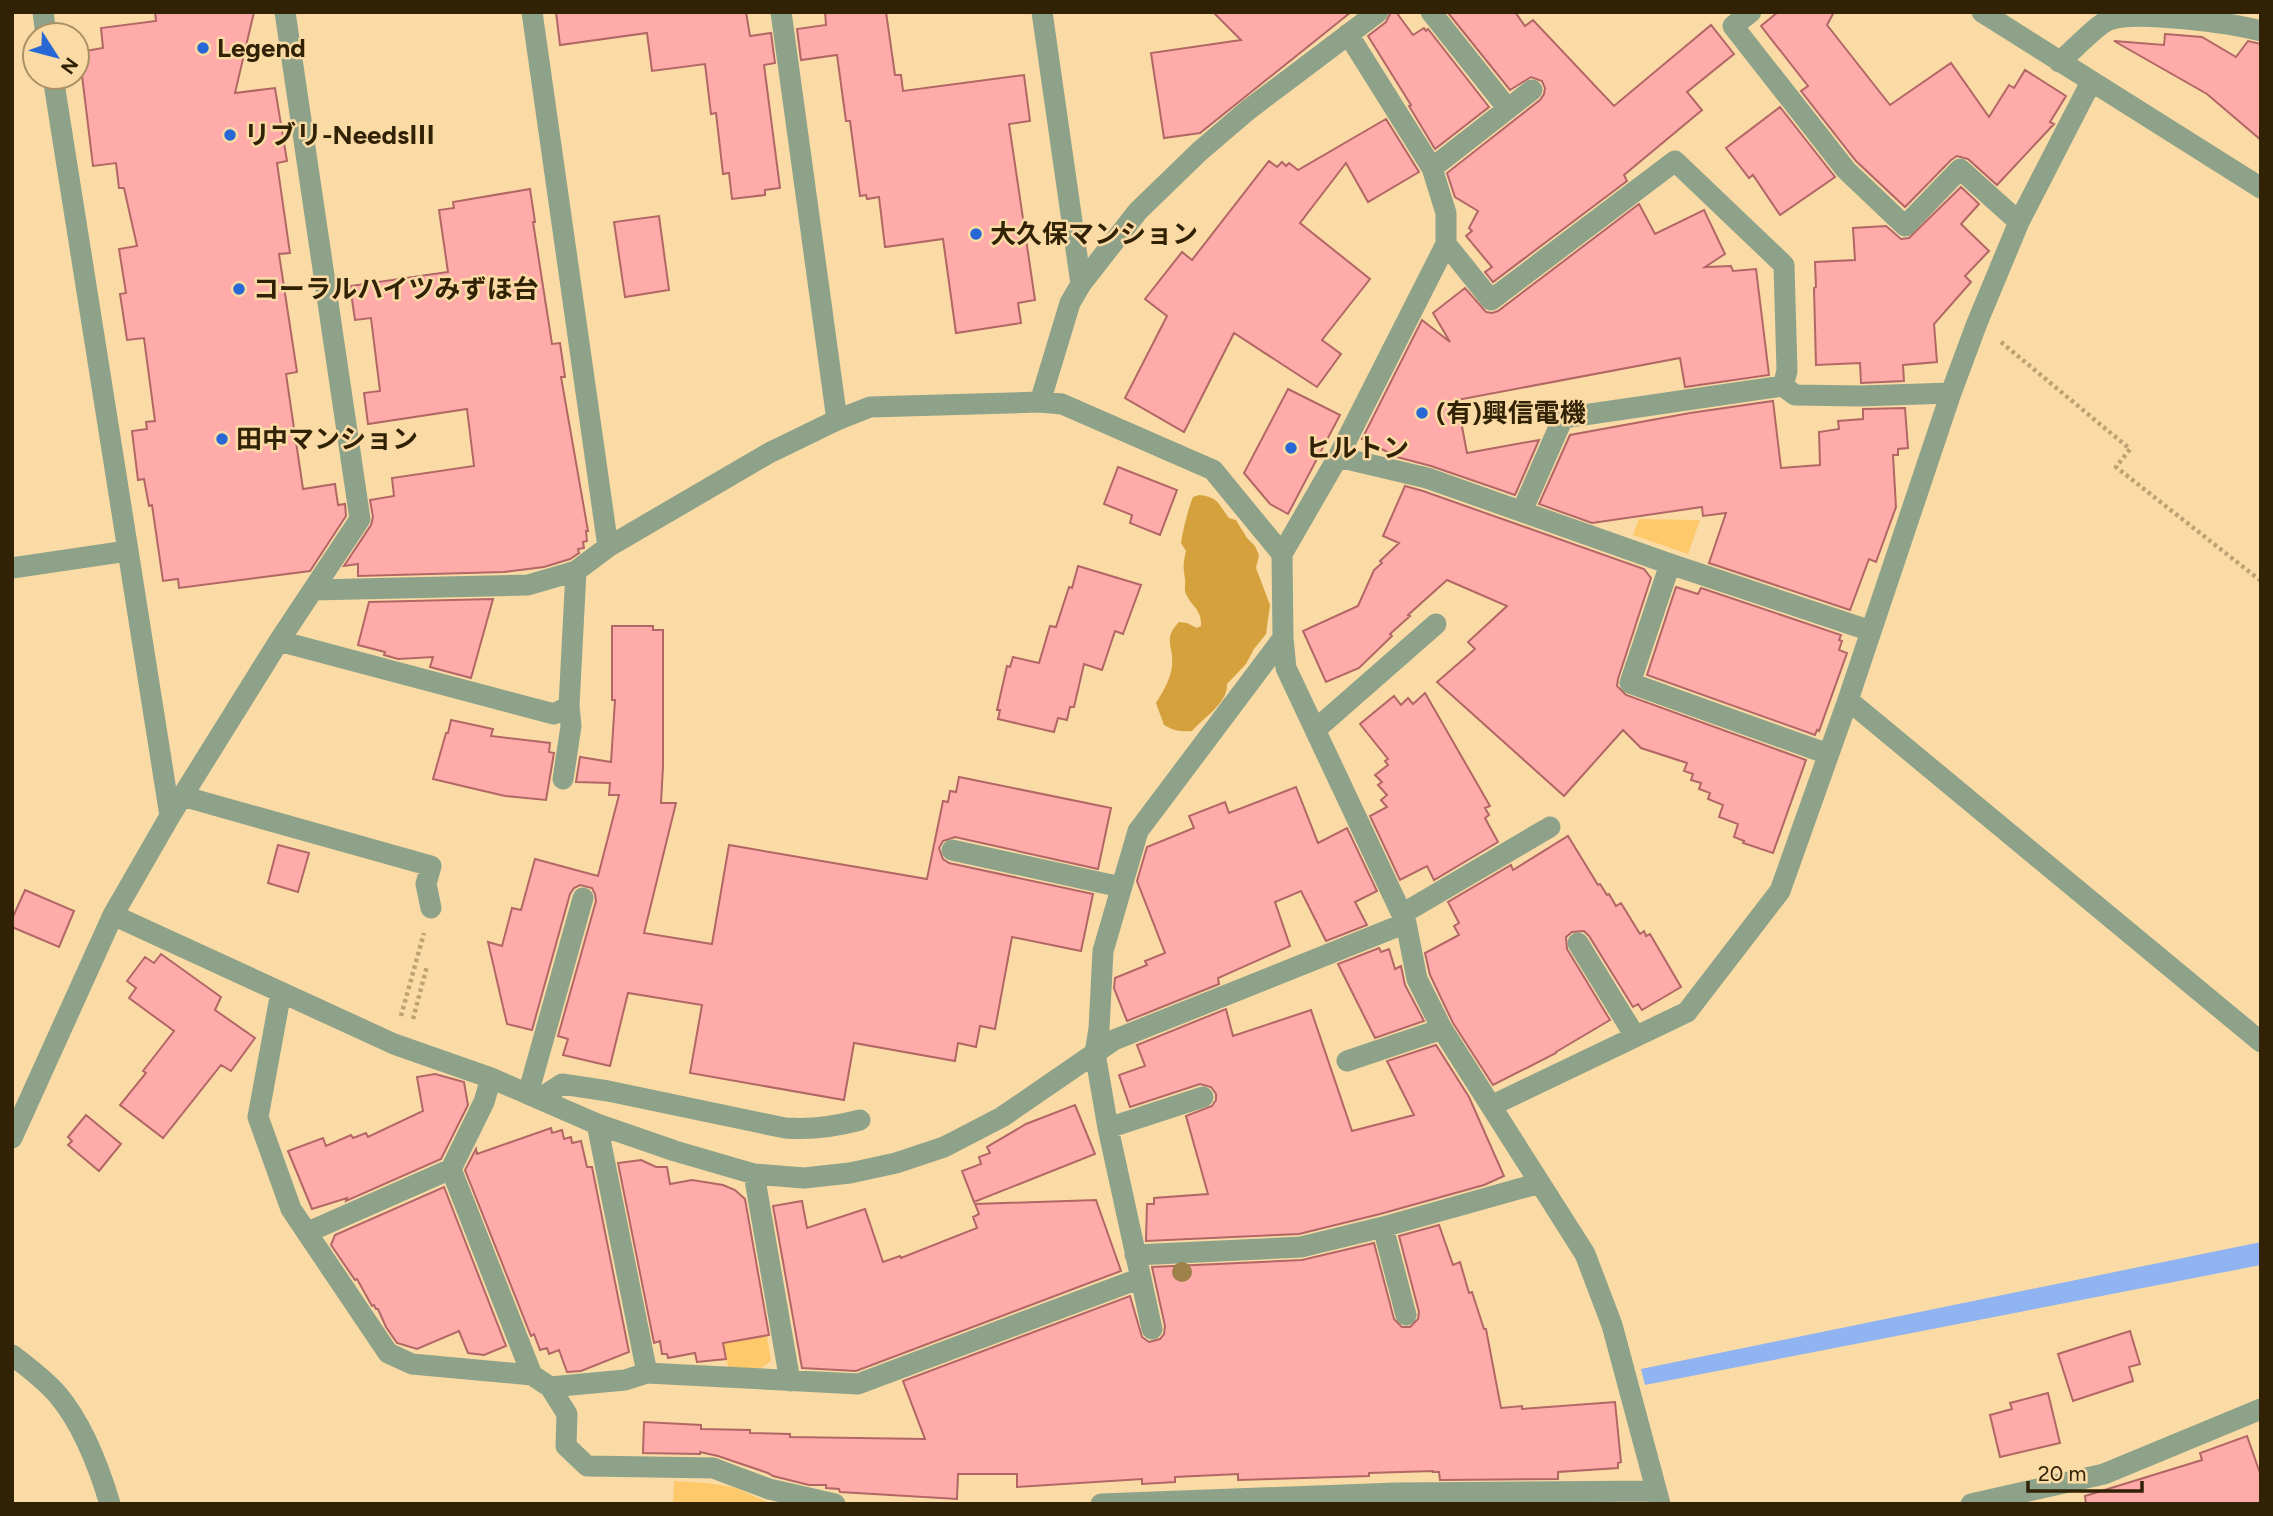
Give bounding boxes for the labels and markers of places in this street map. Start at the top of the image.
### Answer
place label: Legend [217,32,306,64]
marker: Legend [195,40,211,56]
place label: リブリ-NeedsⅢ [244,119,435,151]
marker: リブリ-NeedsⅢ [222,127,238,143]
place label: 大久保マンション [990,218,1198,250]
marker: 大久保マンション [968,226,984,242]
place label: コーラルハイツみずほ台 [253,273,538,305]
marker: コーラルハイツみずほ台 [231,281,247,297]
place label: (有)興信電機 [1436,397,1586,429]
marker: (有)興信電機 [1414,405,1430,421]
place label: 田中マンション [236,423,418,455]
marker: 田中マンション [214,431,230,447]
place label: ヒルトン [1305,432,1409,464]
marker: ヒルトン [1283,440,1299,456]

